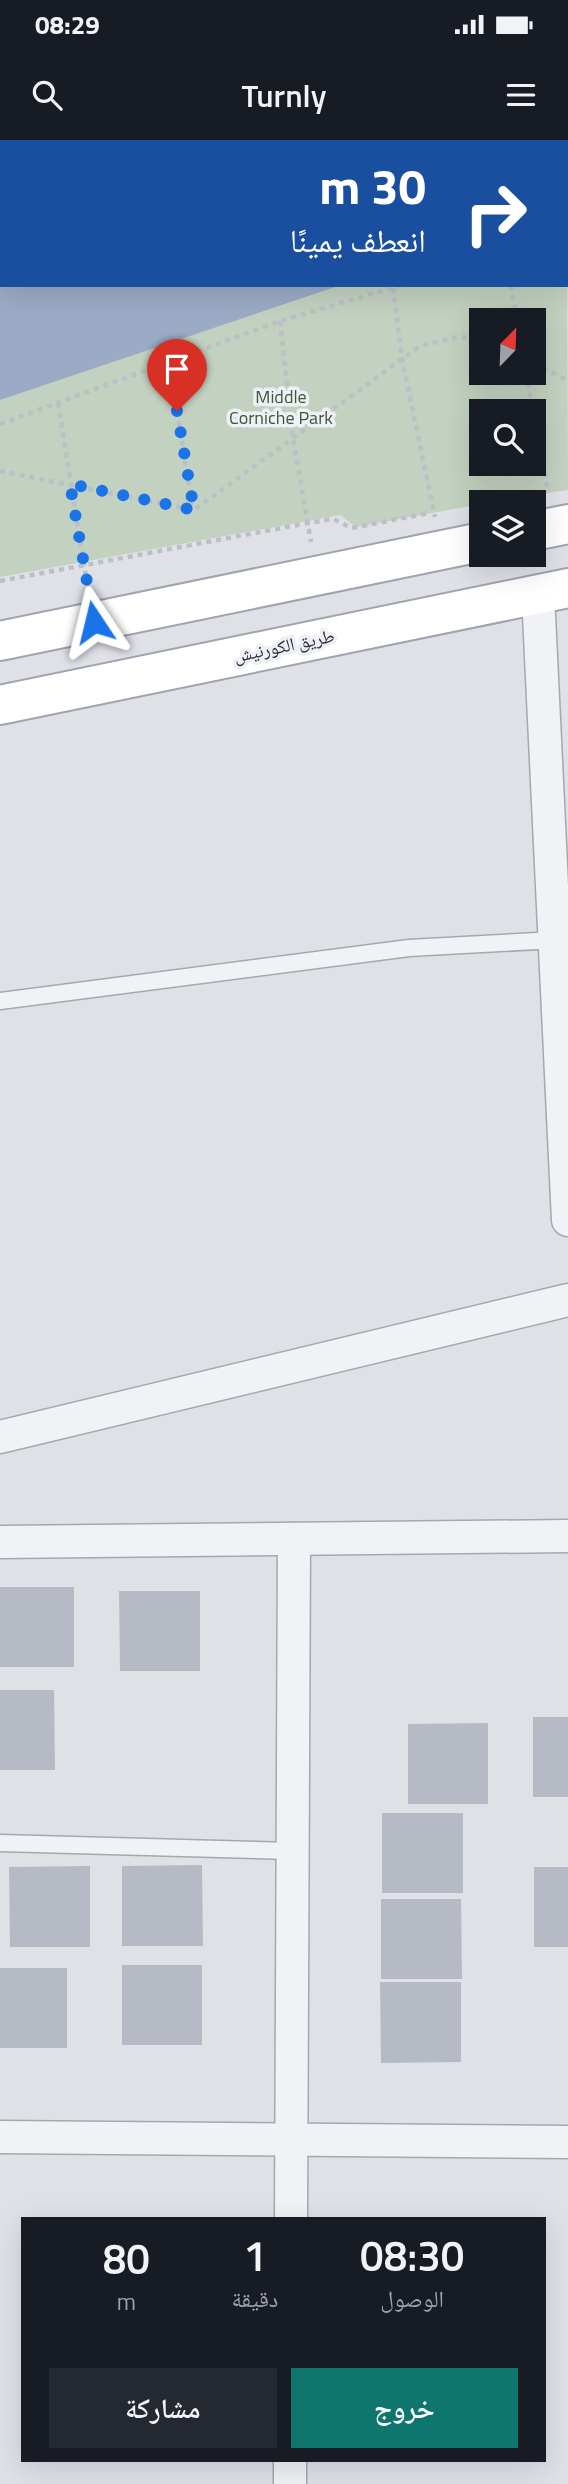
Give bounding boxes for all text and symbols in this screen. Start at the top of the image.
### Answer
text: 08:29 [35,5,100,44]
text: Turnly [242,71,326,119]
icon: search [28,76,66,114]
icon: menu [502,76,540,114]
text: 30 m [319,148,426,223]
icon: right [450,168,541,259]
text: انعطف يمينًا [290,216,426,264]
north arrow [469,308,546,385]
map controls [469,308,546,567]
pin [147,339,207,411]
icon: arrive [158,350,196,388]
park label: Middle Corniche Park [229,383,333,431]
button: search [469,399,546,476]
button: layers [469,490,546,567]
position arrow [57,585,131,659]
street label: طريق الكورنيش [231,622,337,669]
text: 1 [243,2223,267,2287]
text: 08:30 [360,2223,464,2287]
text: 80 [103,2226,150,2290]
text: دقيقة [232,2281,278,2316]
text: الوصول [380,2281,444,2316]
text: m [117,2284,136,2319]
button: مشاركة [49,2368,277,2448]
button: خروج [291,2368,518,2448]

